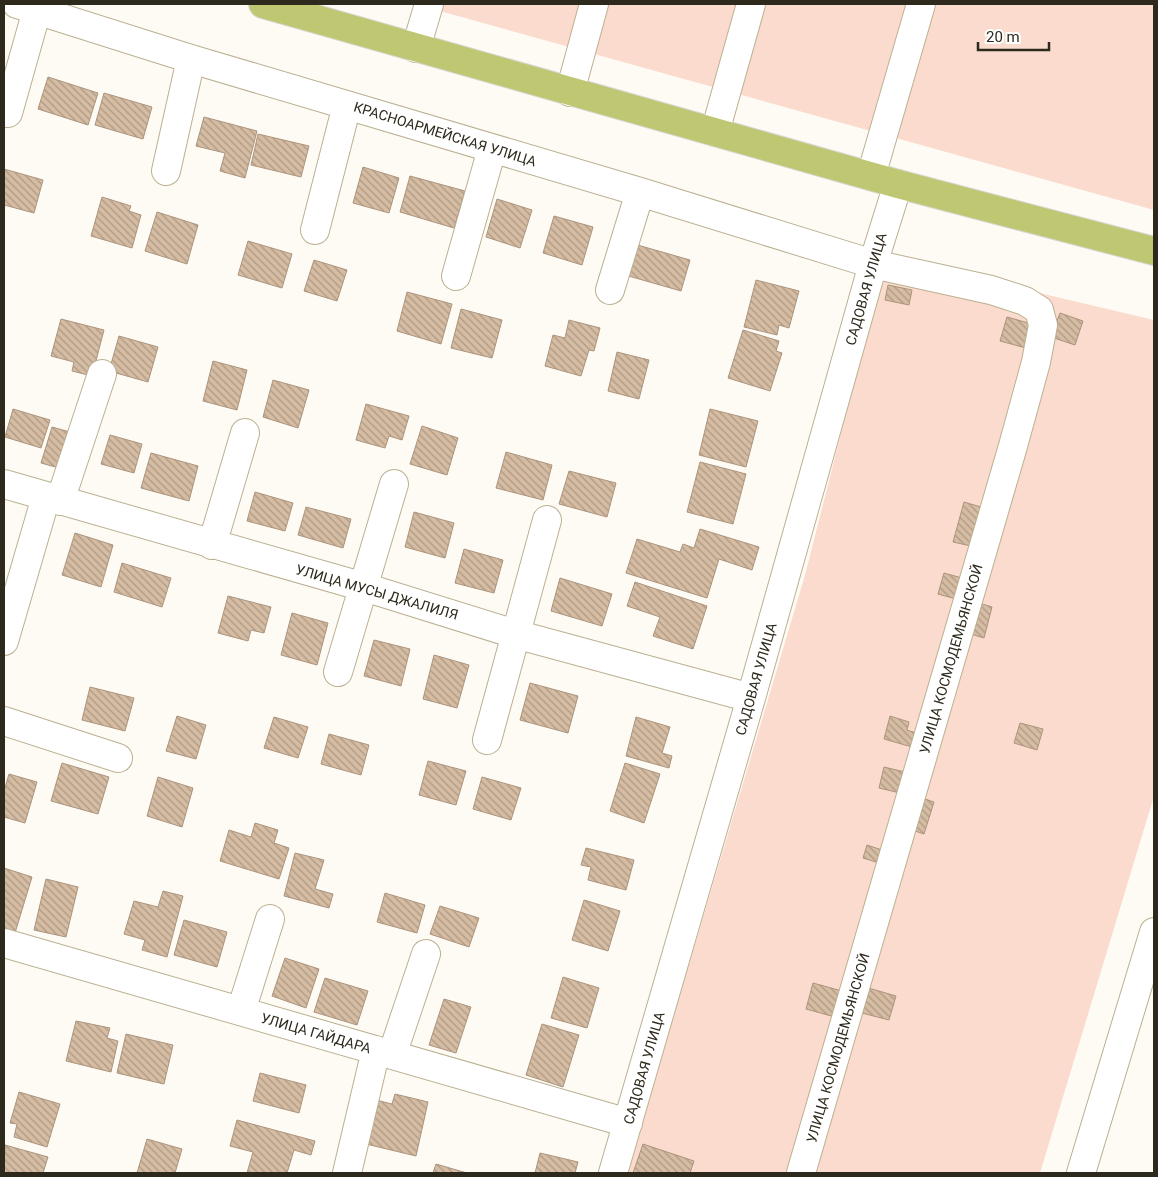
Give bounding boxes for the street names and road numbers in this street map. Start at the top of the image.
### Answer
street label: КРАСНОАРМЕЙСКАЯ УЛИЦА [352,99,538,169]
street label: САДОВАЯ УЛИЦА [842,231,890,347]
street label: УЛИЦА МУСЫ ДЖАЛИЛЯ [294,561,460,623]
street label: УЛИЦА КОСМОДЕМЬЯНСКОЙ [916,562,986,756]
street label: САДОВАЯ УЛИЦА [732,621,780,737]
street label: УЛИЦА КОСМОДЕМЬЯНСКОЙ [803,951,873,1145]
street label: УЛИЦА ГАЙДАРА [259,1010,373,1056]
street label: САДОВАЯ УЛИЦА [620,1010,668,1126]

